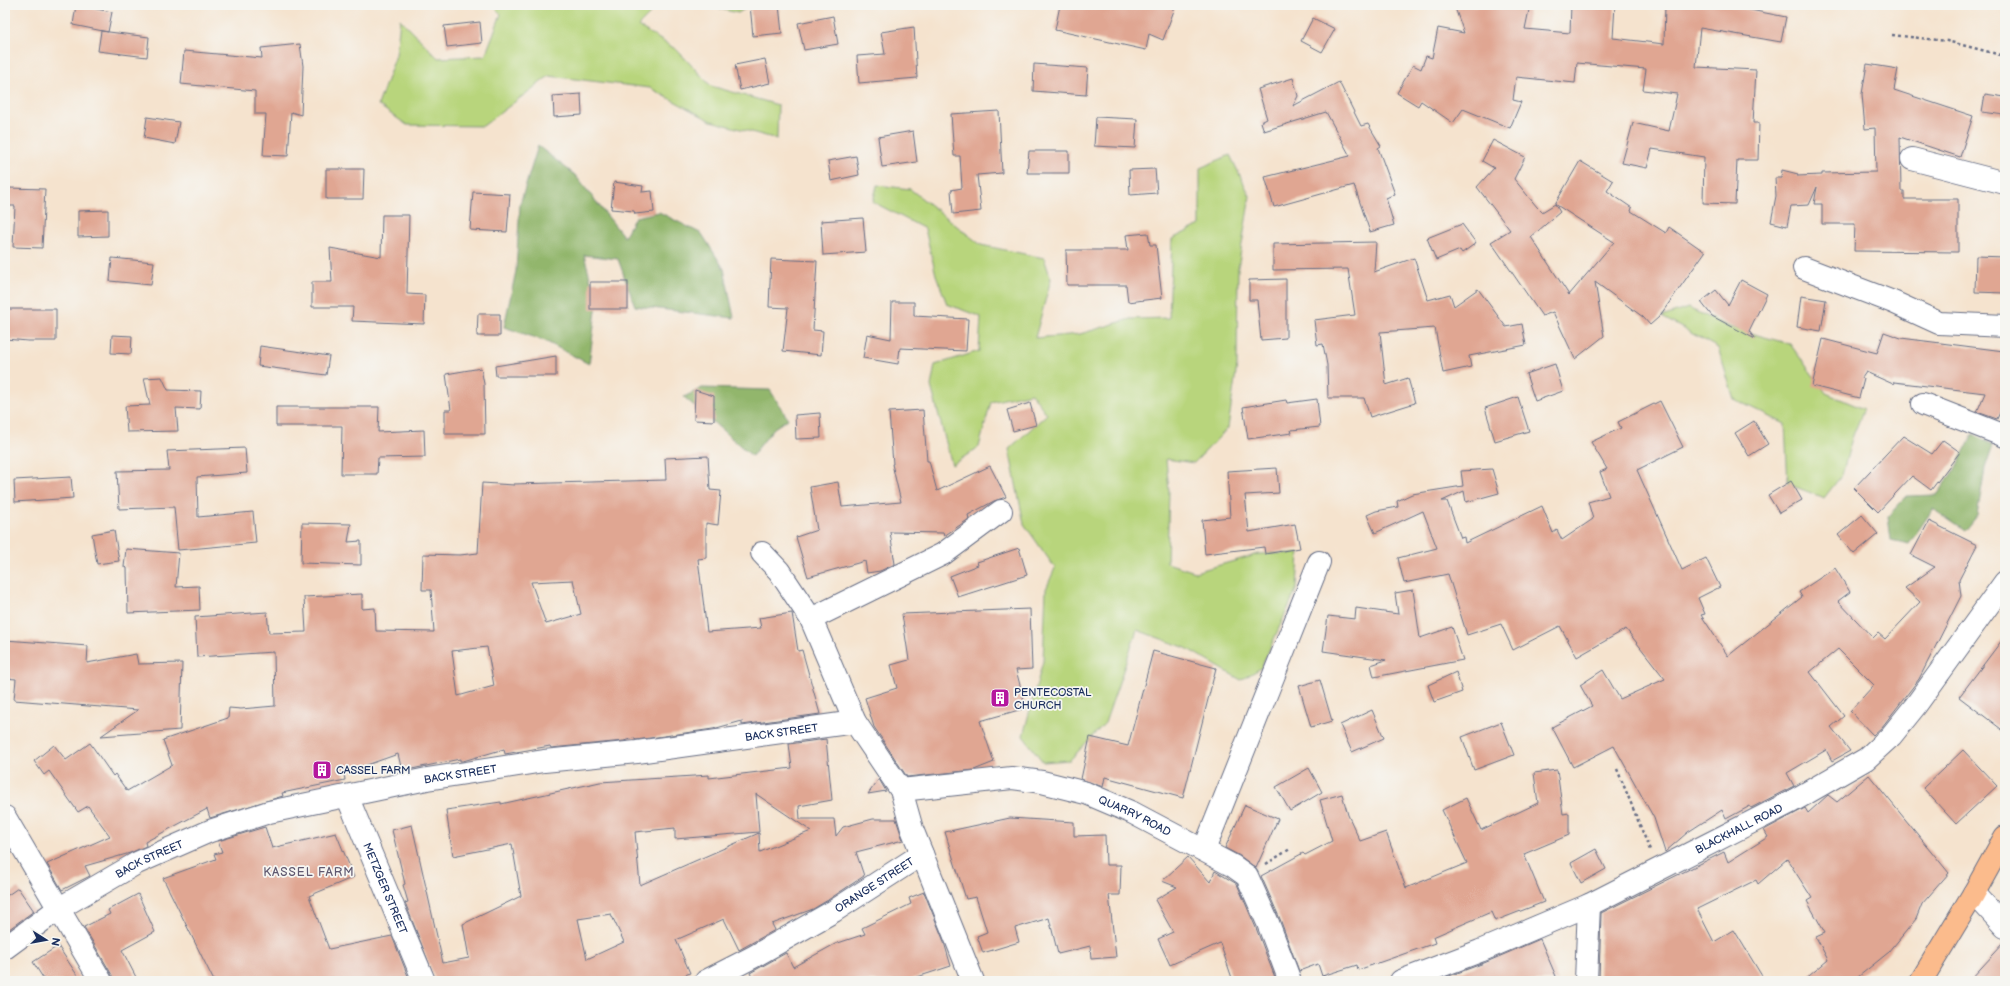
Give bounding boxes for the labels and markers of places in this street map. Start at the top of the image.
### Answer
place label: PENTECOSTAL CHURCH [1014,686,1092,712]
building icon: PENTECOSTAL CHURCH [989,687,1011,709]
building icon: CASSEL FARM [311,759,333,781]
place label: CASSEL FARM [336,764,410,777]

